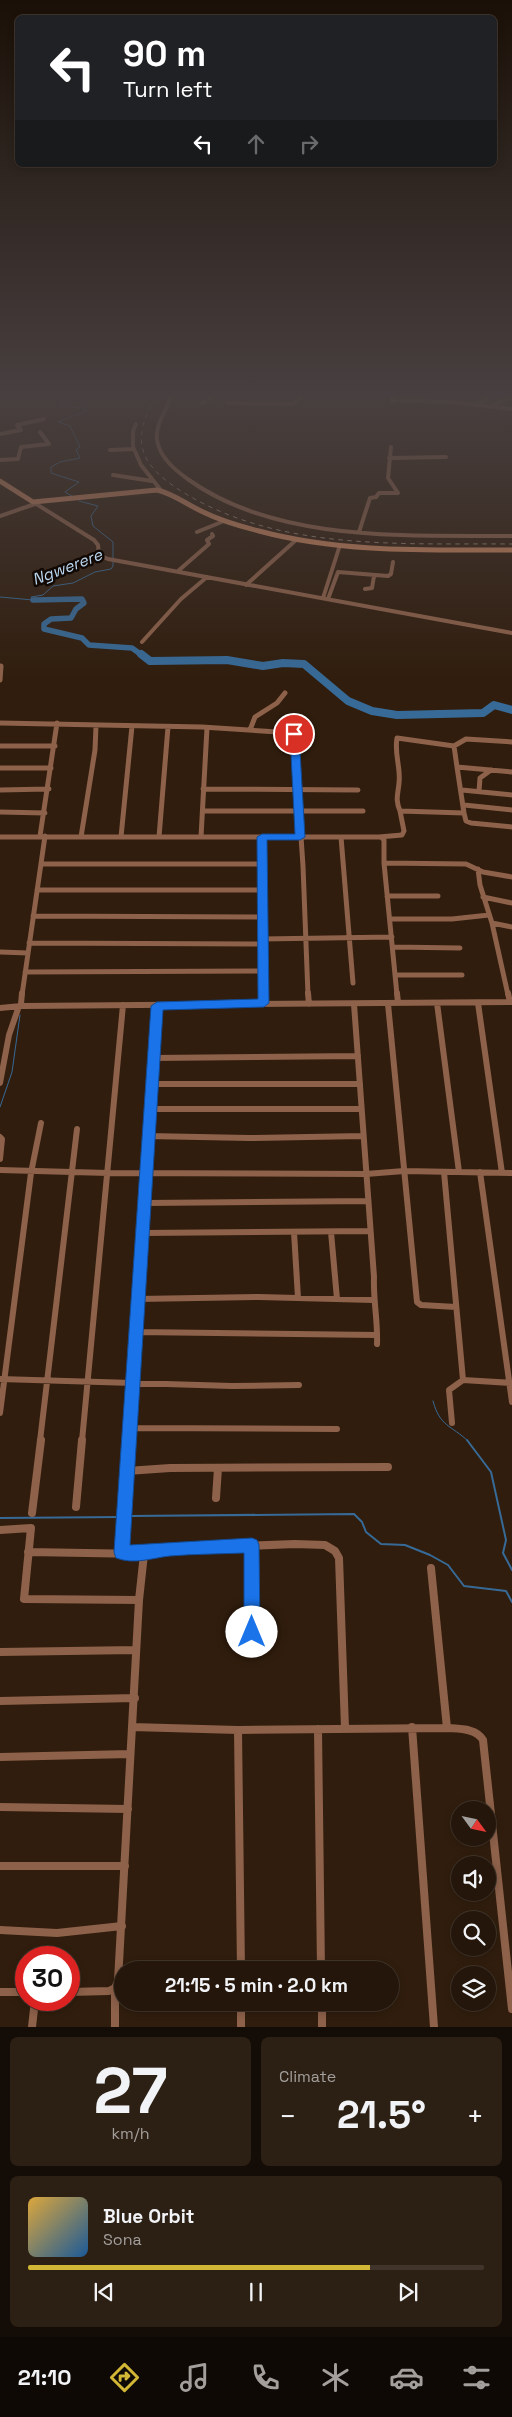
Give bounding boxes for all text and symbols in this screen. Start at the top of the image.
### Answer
text: 90 m [123,32,206,76]
icon: left [40,35,105,100]
text: Turn left [123,75,213,103]
icon: left [189,130,217,158]
icon: ahead [242,130,270,158]
icon: right [295,130,323,158]
water label: Ngwerere [29,544,106,590]
pin [273,713,315,755]
icon: arrive [280,720,308,748]
position arrow [225,1605,277,1657]
north arrow [451,1801,496,1846]
map controls [451,1801,496,2011]
button: sound [451,1856,496,1901]
button: search [451,1911,496,1956]
speed limit sign: 30 [15,1946,80,2011]
button: layers [451,1966,496,2011]
text: 21:15 · 5 min · 2.0 km [165,1973,348,1998]
text: 27 [94,2049,167,2132]
text: Climate [279,2066,336,2087]
text: 21.5° [337,2091,426,2139]
text: − [279,2098,296,2134]
text: + [467,2098,484,2134]
text: km/h [111,2123,150,2144]
text: Blue Orbit [103,2204,194,2229]
text: Sona [103,2229,142,2250]
icon: previous [90,2278,118,2306]
icon: pause [242,2278,270,2306]
icon: next [394,2278,422,2306]
icon: directions [107,2360,142,2395]
icon: music [177,2360,212,2395]
icon: phone [248,2360,283,2395]
icon: climate [318,2360,353,2395]
icon: car [389,2360,424,2395]
icon: filters [459,2360,494,2395]
text: 21:10 [18,2363,72,2391]

